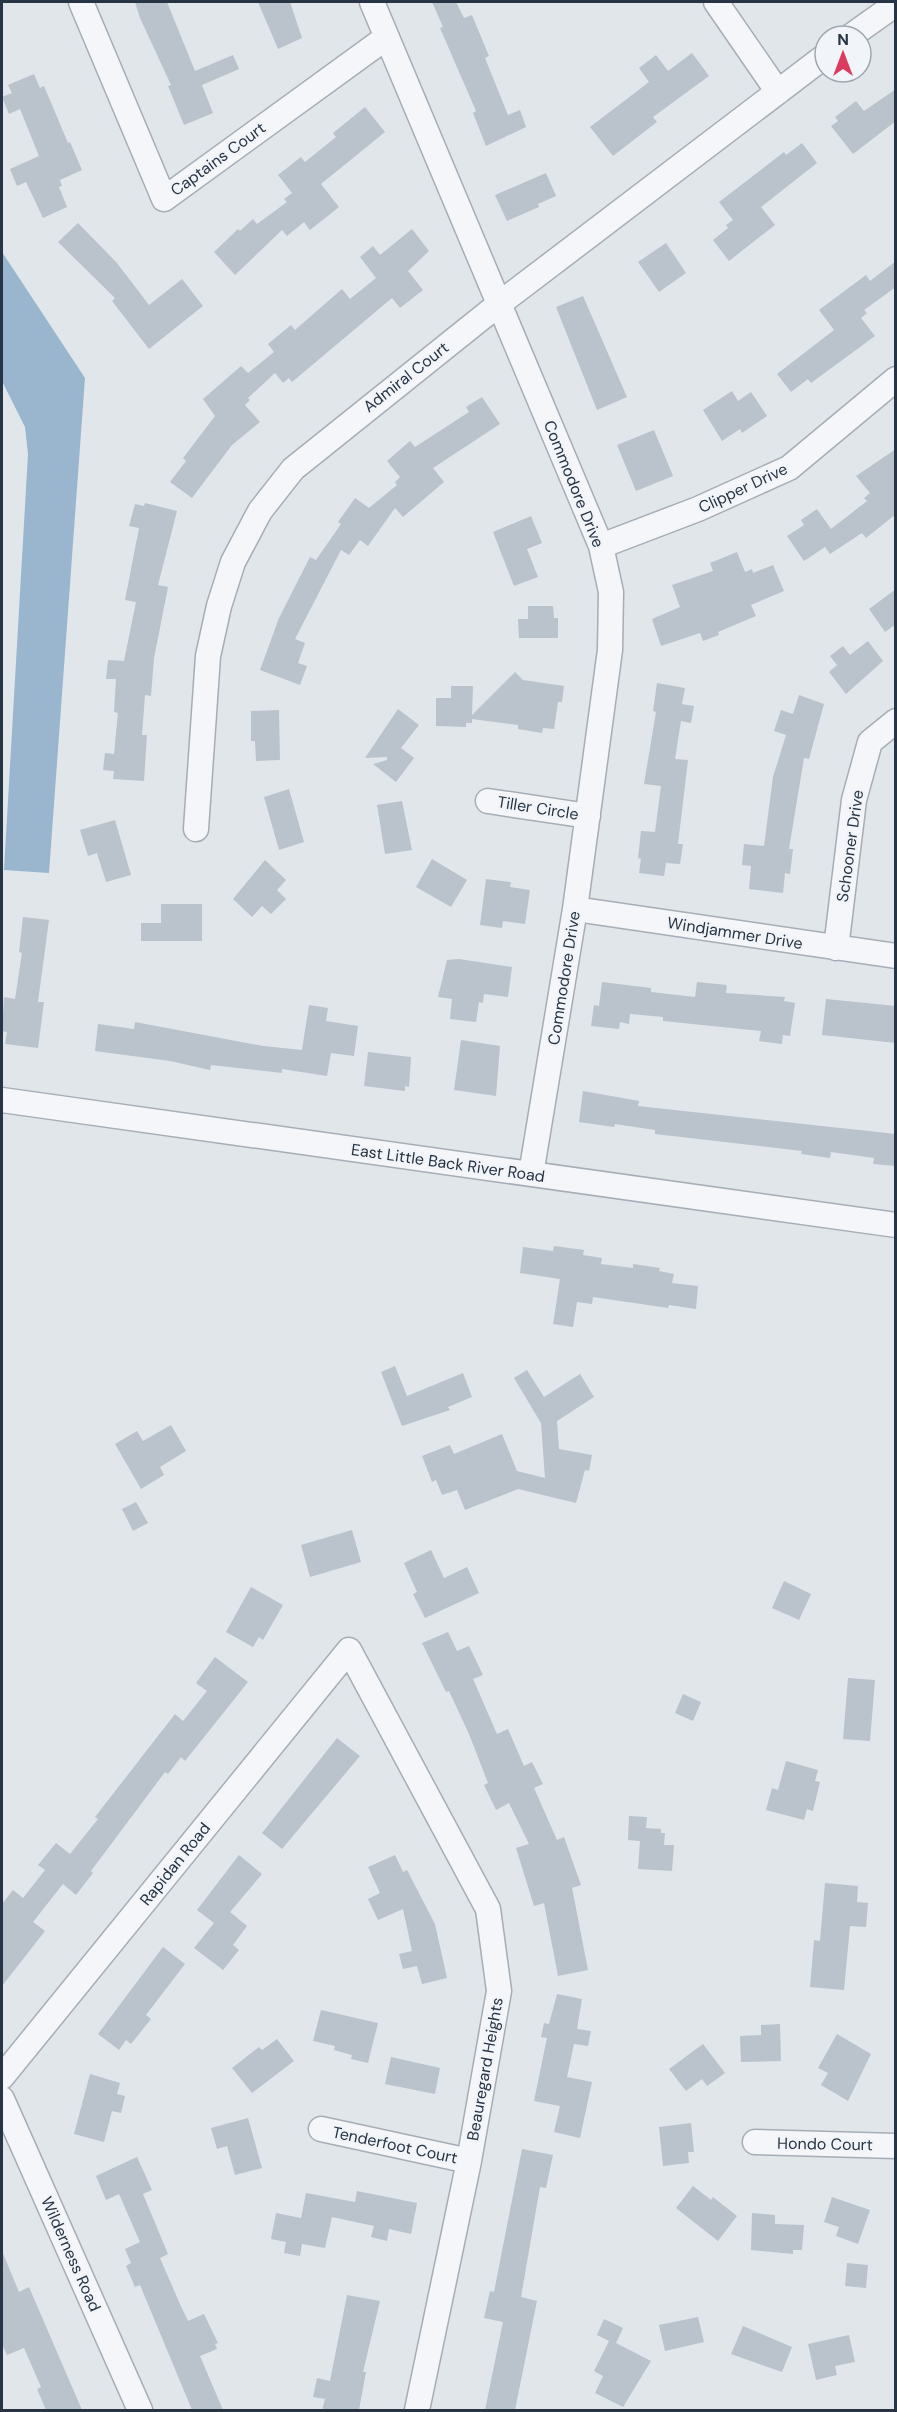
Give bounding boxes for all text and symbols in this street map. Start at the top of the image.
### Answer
north arrow [813,24,873,84]
text: N [837,29,849,50]
street label: Captains Court [166,117,270,201]
street label: Admiral Court [359,337,453,417]
street label: Commodore Drive [539,417,609,551]
street label: Clipper Drive [695,458,791,518]
street label: Schooner Drive [832,789,868,903]
street label: Tiller Circle [496,791,580,825]
street label: Commodore Drive [543,910,585,1046]
street label: Windjammer Drive [666,912,804,954]
street label: East Little Back River Road [350,1139,546,1187]
street label: Rapidan Road [135,1818,215,1910]
street label: Beauregard Heights [462,1996,508,2142]
street label: Tenderfoot Court [330,2121,460,2169]
street label: Hondo Court [777,2133,873,2155]
street label: Wilderness Road [36,2193,106,2315]

